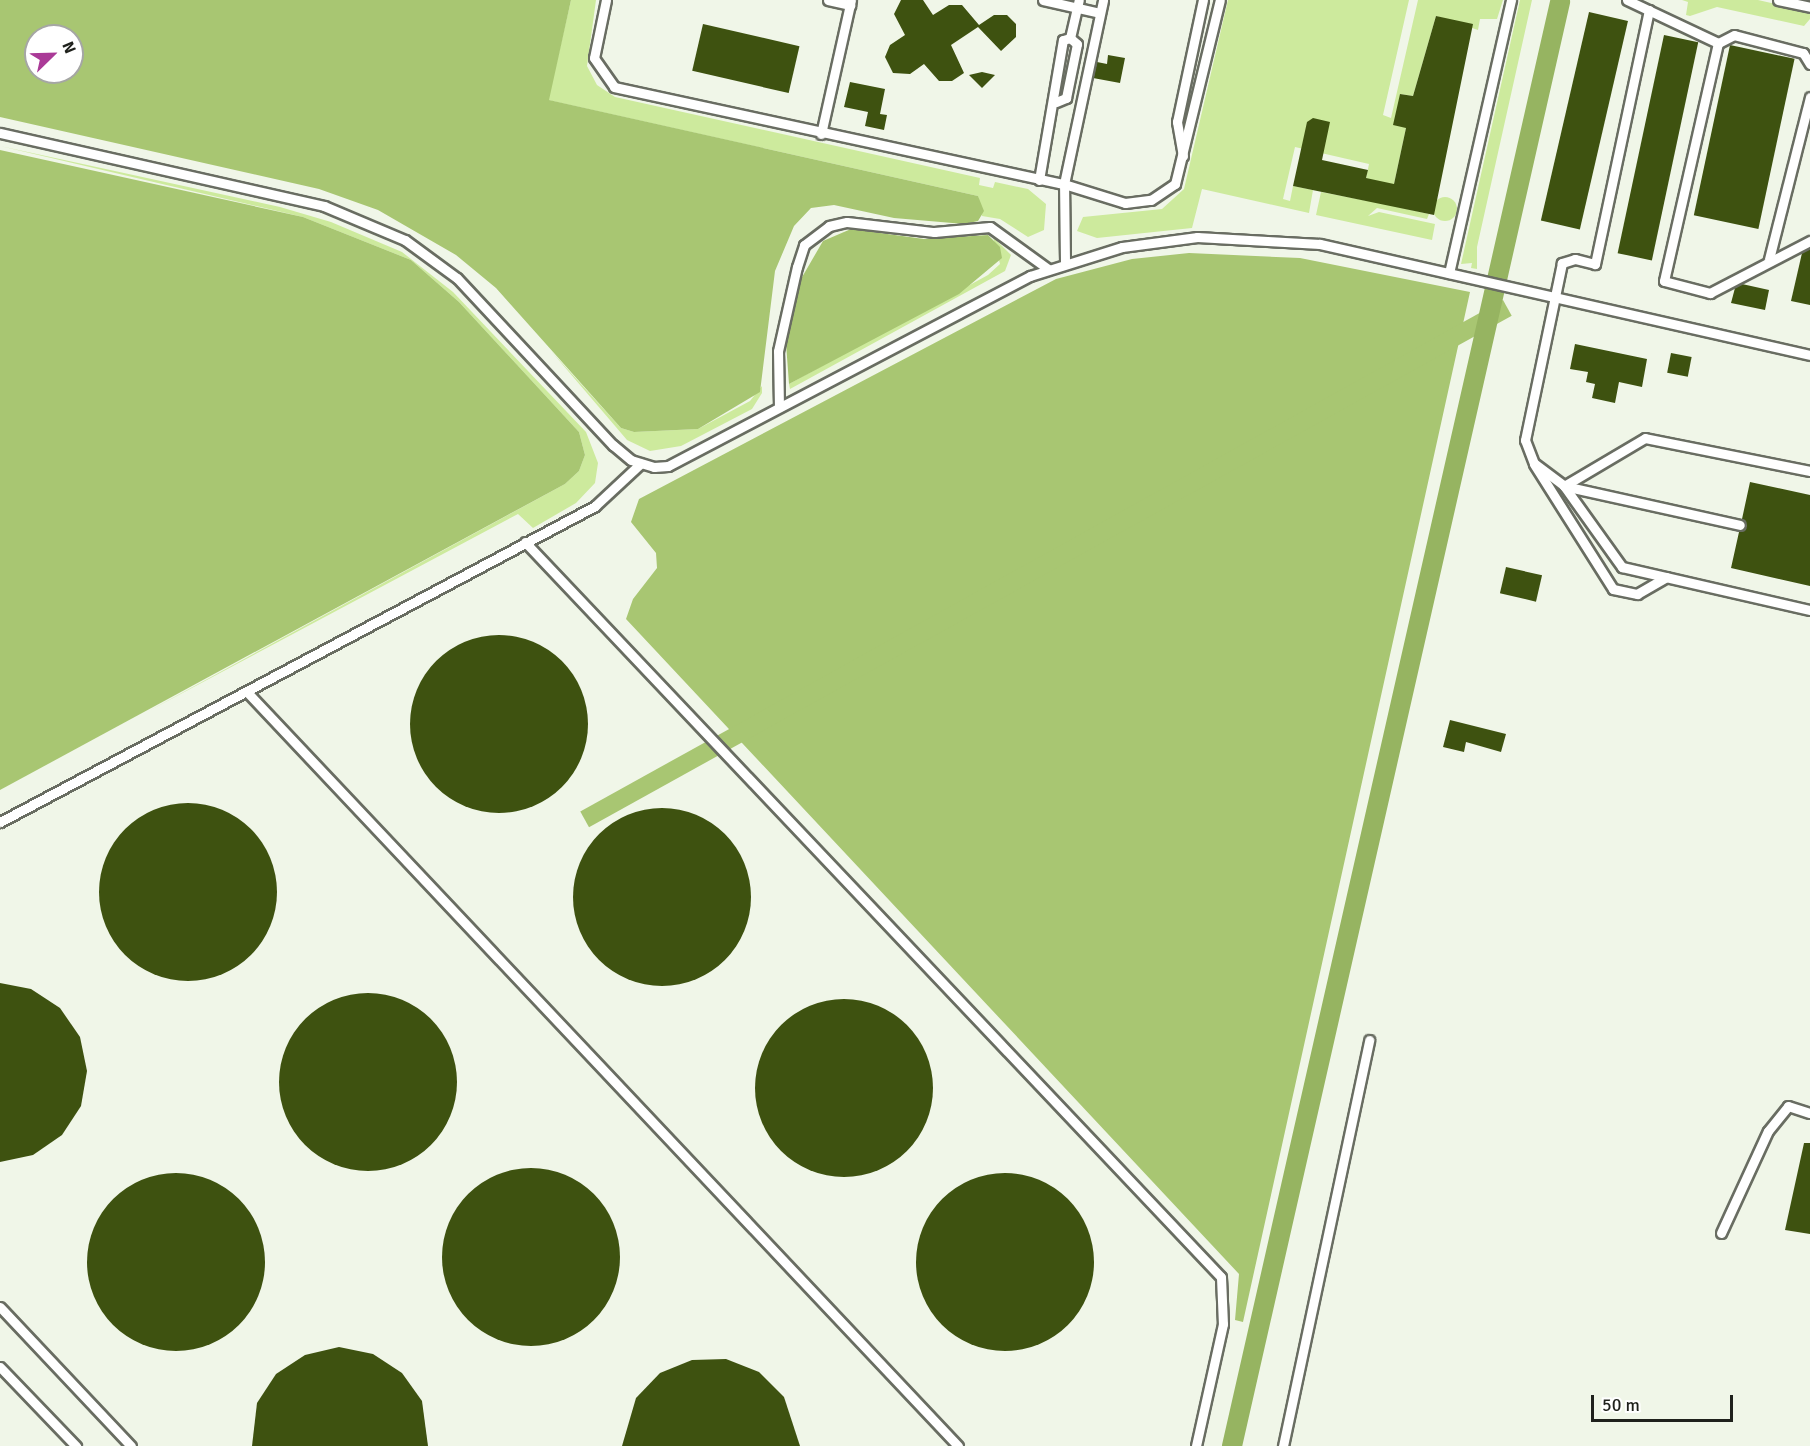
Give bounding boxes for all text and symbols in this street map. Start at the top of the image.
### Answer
north arrow [24,24,84,84]
text: N [57,39,80,57]
scale bar [1594,1383,1736,1421]
text: 50 m [1602,1394,1640,1416]

